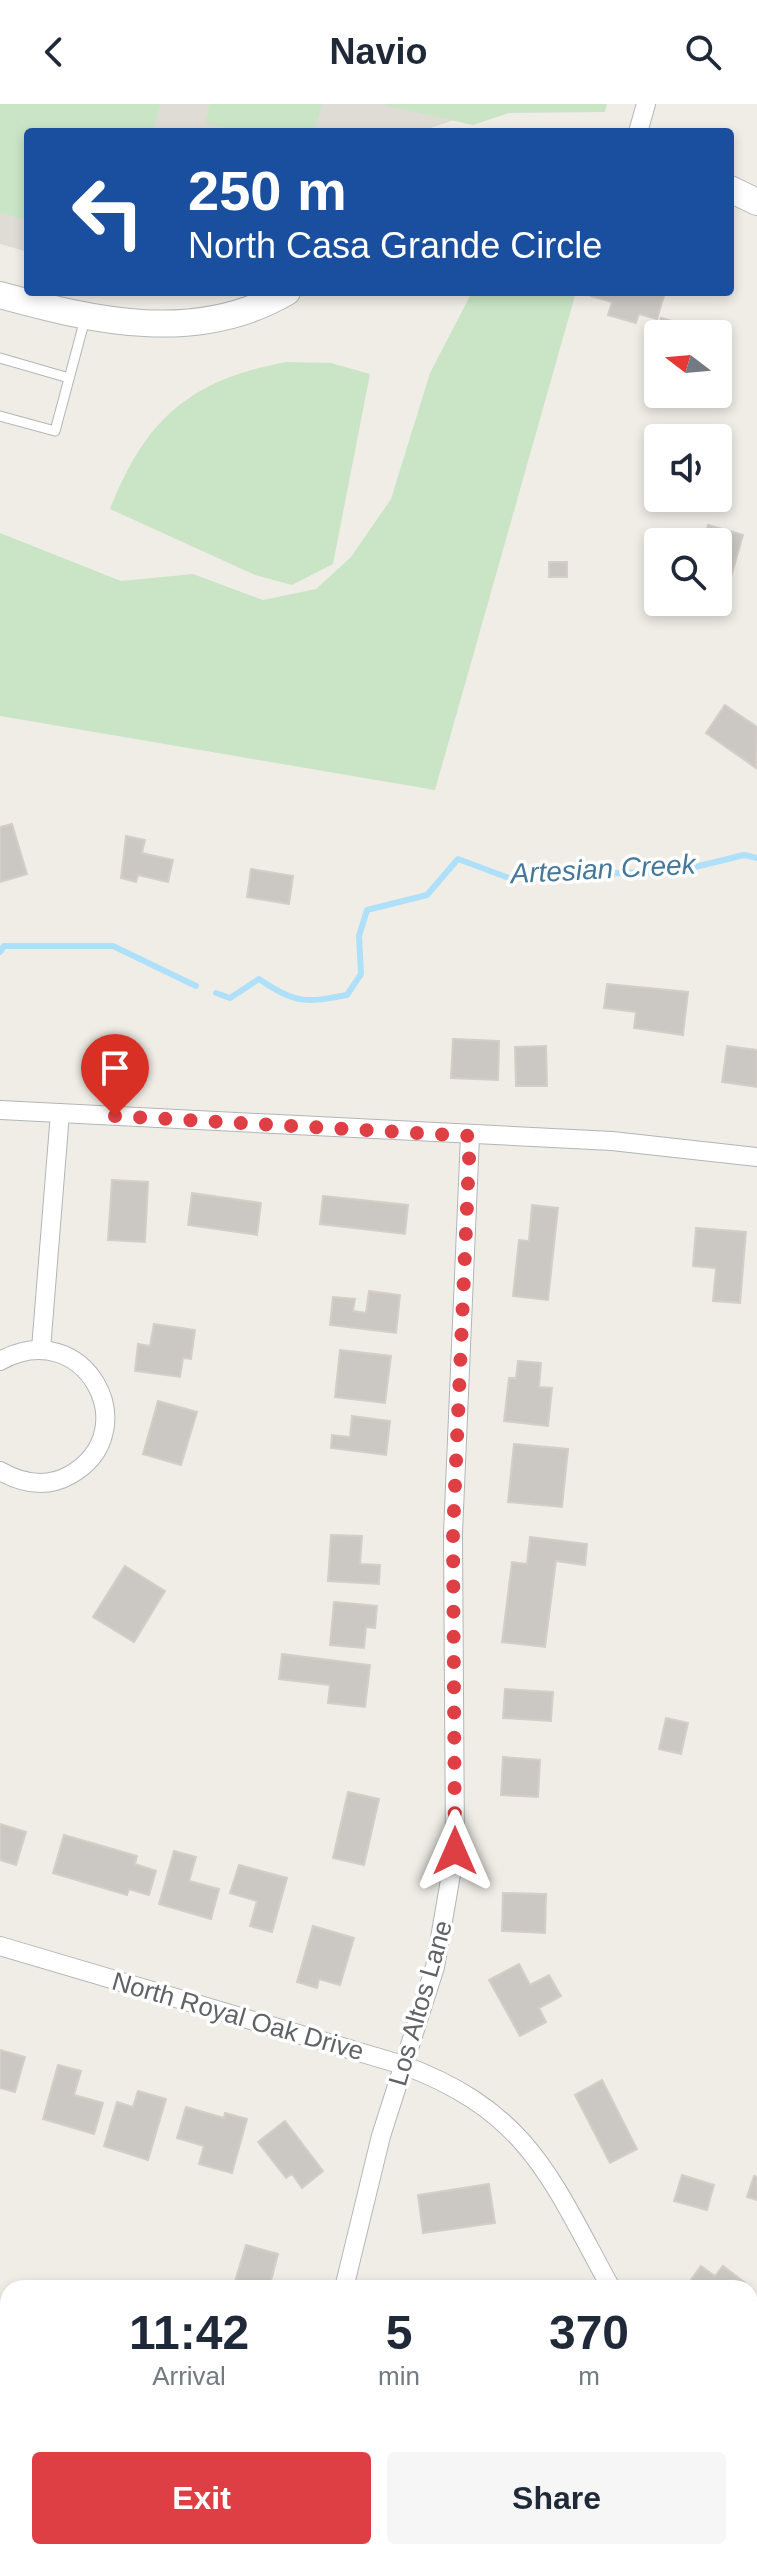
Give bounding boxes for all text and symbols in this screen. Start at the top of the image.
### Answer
icon: back [32,30,76,74]
icon: search [681,30,725,74]
text: Navio [329,31,428,72]
text: 250 m [188,159,347,222]
icon: left [56,160,160,264]
text: North Casa Grande Circle [188,225,602,266]
north arrow [644,320,732,408]
map controls [644,320,732,616]
button: sound [644,424,732,512]
button: search [644,528,732,616]
water label: Artesian Creek [508,849,698,889]
pin [81,1034,149,1116]
icon: arrive [93,1046,137,1090]
position arrow [413,1809,497,1893]
street label: Los Altos Lane [382,1917,458,2089]
street label: North Royal Oak Drive [109,1966,367,2066]
text: 11:42 [129,2306,249,2359]
text: 5 [386,2306,412,2359]
text: 370 [549,2306,629,2359]
text: Arrival [152,2361,226,2391]
text: min [378,2361,420,2391]
text: m [578,2361,600,2391]
button: Exit [32,2452,371,2544]
button: Share [387,2452,726,2544]

